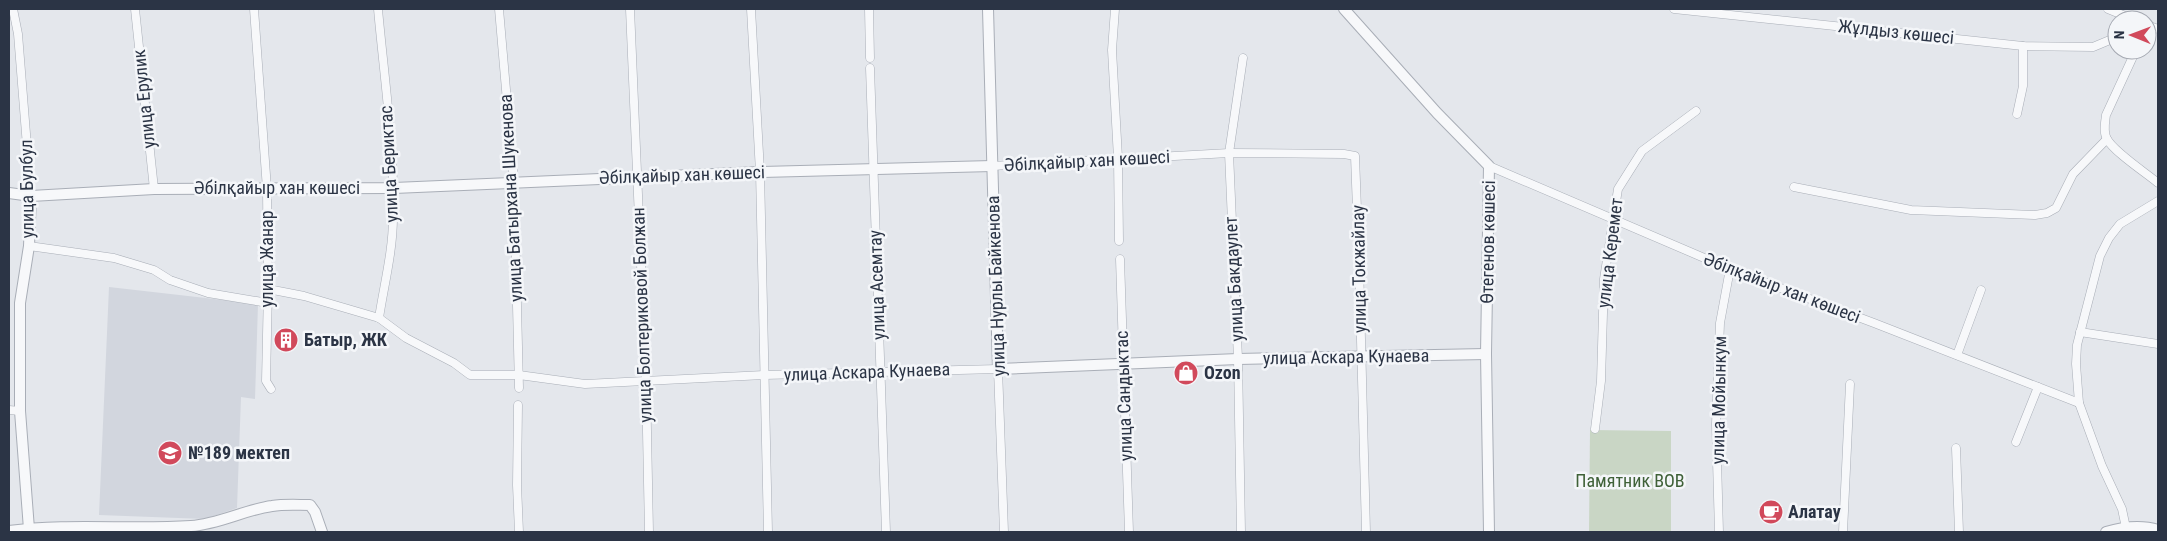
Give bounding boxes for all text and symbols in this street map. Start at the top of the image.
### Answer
north arrow [2107,10,2157,60]
street label: Жұлдыз көшесі [1837,15,1955,48]
text: N [2111,30,2127,39]
street label: улица Ерулик [128,48,159,150]
street label: улица Батырхана Шукенова [495,94,526,302]
street label: улица Бериктас [375,105,402,223]
street label: улица Булбул [15,139,38,239]
street label: Әбілқайыр хан көшесі [1003,146,1170,175]
street label: Әбілқайыр хан көшесі [599,161,765,188]
street label: Әбілқайыр хан көшесі [194,177,360,198]
street label: Өтегенов көшесі [1476,180,1499,304]
street label: улица Нурлы Байкенова [982,195,1009,377]
street label: улица Керемет [1592,196,1627,309]
street label: улица Токжайлау [1347,204,1370,333]
street label: улица Болтериковой Болжан [627,207,656,423]
street label: улица Жанар [256,210,277,308]
street label: улица Бакдаулет [1220,216,1247,342]
street label: улица Асемтау [864,229,889,340]
street label: Әбілқайыр хан көшесі [1701,248,1863,327]
building icon: Батыр, ЖК [273,327,299,353]
place label: Батыр, ЖК [304,329,388,350]
street label: улица Сандыктас [1111,330,1136,462]
street label: улица Мойынкум [1707,335,1730,464]
street label: улица Аскара Кунаева [1263,345,1429,368]
street label: улица Аскара Кунаева [783,358,951,385]
shop icon: Ozon [1173,360,1199,386]
place label: Ozon [1204,362,1241,383]
school or university icon: №189 мектеп [157,440,183,466]
place label: №189 мектеп [188,442,290,463]
park label: Памятник ВОВ [1575,470,1685,491]
cafe icon: Алатау [1758,499,1784,525]
place label: Алатау [1788,501,1841,522]

